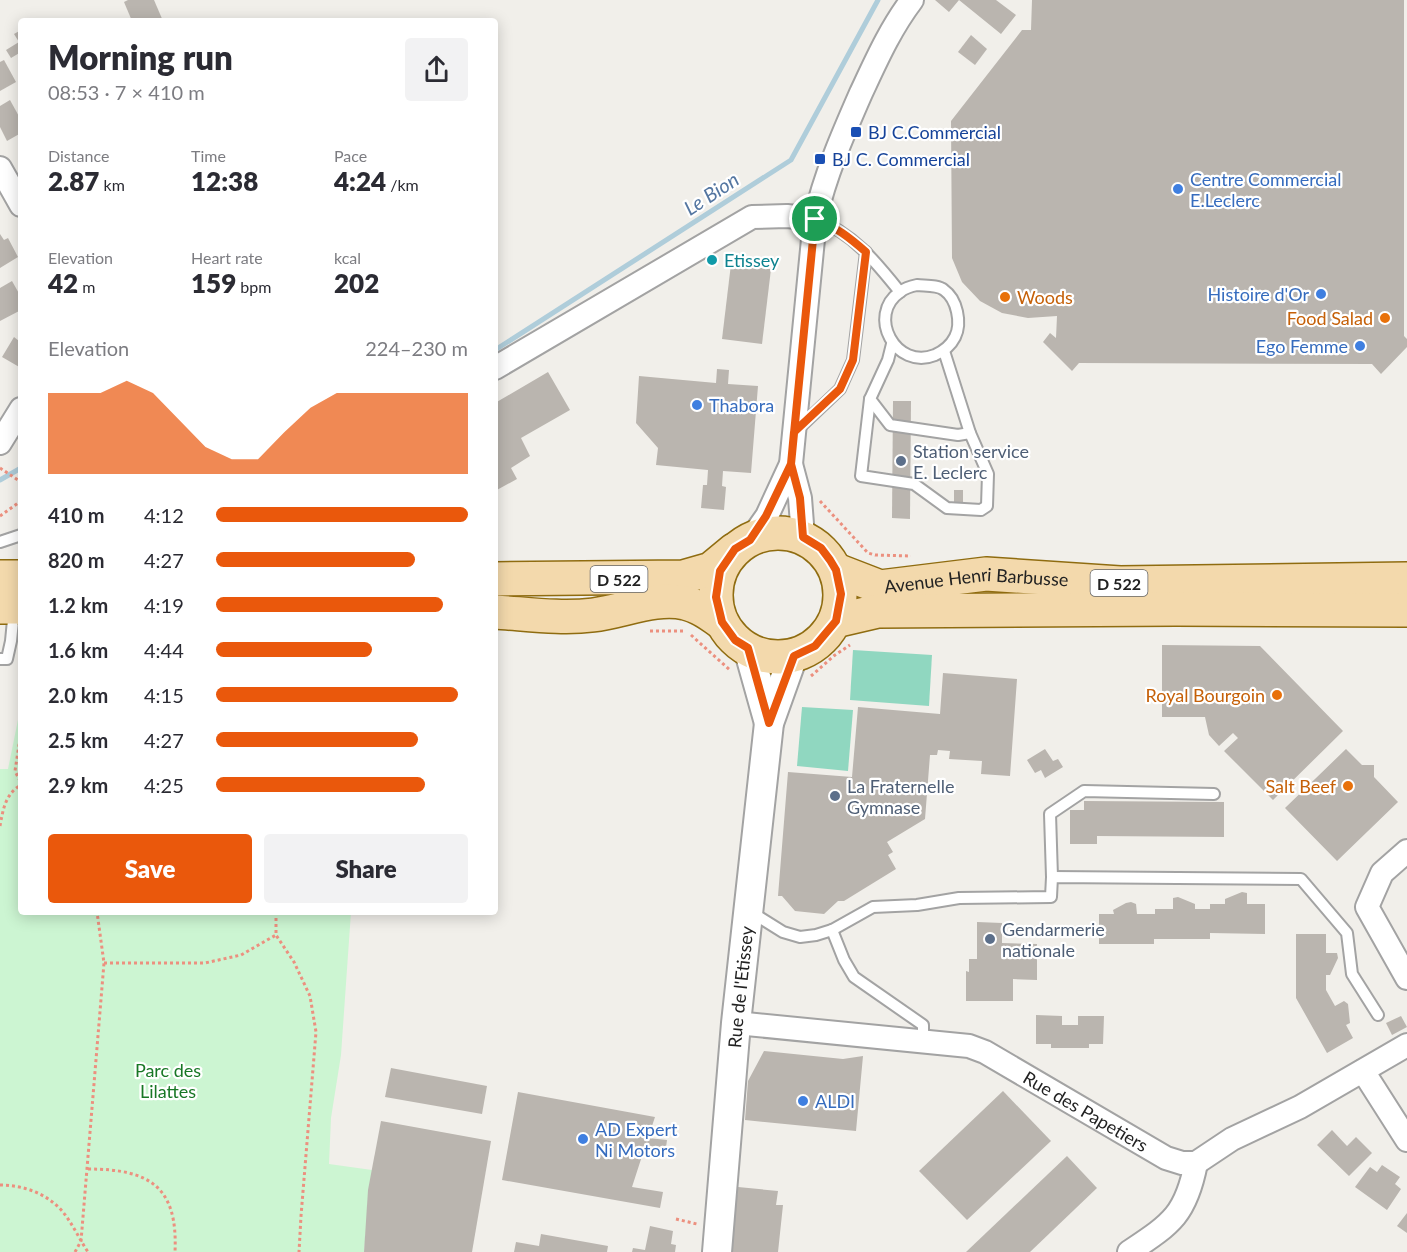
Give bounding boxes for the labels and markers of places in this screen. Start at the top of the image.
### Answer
place label: BJ C.Commercial [868,121,1001,143]
marker: BJ C.Commercial [849,125,863,139]
place label: BJ C. Commercial [832,148,970,170]
marker: BJ C. Commercial [813,152,827,166]
place label: Centre Commercial E.Leclerc [1190,168,1341,211]
marker: Centre Commercial E.Leclerc [1171,182,1185,196]
pin [789,193,840,244]
place label: Etissey [724,249,780,271]
marker: Etissey [705,253,719,267]
place label: Histoire d'Or [1208,283,1309,305]
place label: Woods [1017,286,1073,308]
marker: Histoire d'Or [1314,287,1328,301]
marker: Woods [998,290,1012,304]
place label: Food Salad [1287,307,1373,329]
marker: Food Salad [1378,311,1392,325]
place label: Ego Femme [1256,335,1348,357]
marker: Ego Femme [1353,339,1367,353]
place label: Thabora [709,394,774,416]
marker: Thabora [690,398,704,412]
place label: Station service E. Leclerc [913,440,1029,483]
marker: Station service E. Leclerc [894,454,908,468]
place label: Royal Bourgoin [1146,684,1265,706]
marker: Royal Bourgoin [1270,688,1284,702]
place label: La Fraternelle Gymnase [847,775,954,818]
place label: Salt Beef [1265,775,1337,797]
marker: Salt Beef [1341,779,1355,793]
marker: La Fraternelle Gymnase [828,789,842,803]
place label: Gendarmerie nationale [1002,918,1105,961]
marker: Gendarmerie nationale [983,932,997,946]
place label: ALDI [815,1090,855,1112]
marker: ALDI [796,1094,810,1108]
place label: AD Expert Ni Motors [595,1118,678,1161]
marker: AD Expert Ni Motors [576,1132,590,1146]

